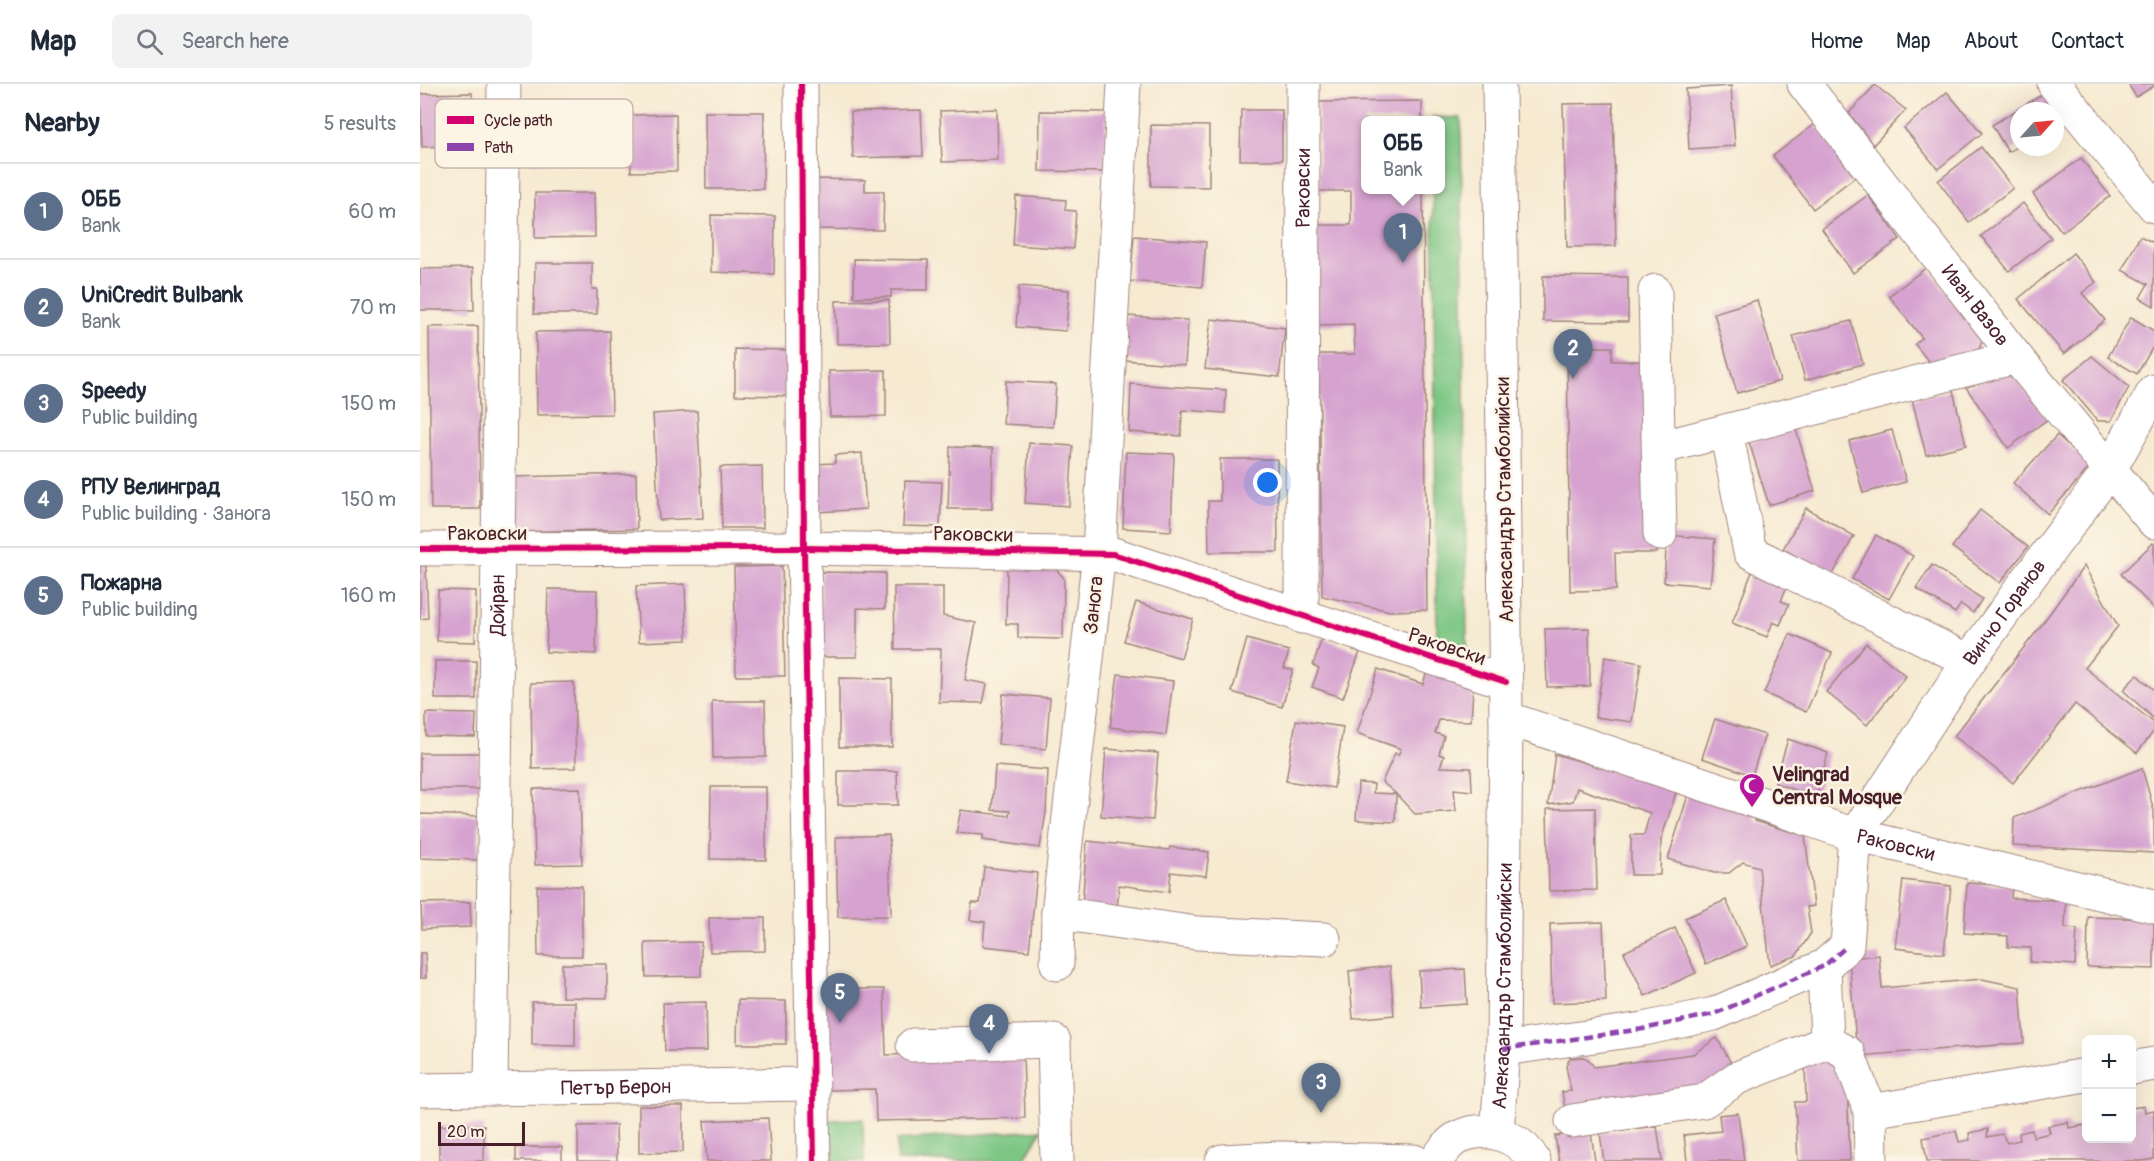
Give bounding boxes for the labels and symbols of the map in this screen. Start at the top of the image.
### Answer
legend [435,99,633,168]
north arrow [2010,102,2064,156]
text: Cycle path [484,111,552,131]
text: Path [484,138,513,158]
street label: Раковски [1291,148,1316,228]
pin: 1 [1384,214,1422,263]
street label: Иван Вазов [1936,260,2015,351]
pin: 2 [1554,330,1592,379]
street label: Алекасандър Стамболийски [1490,377,1519,623]
your location [1253,468,1282,497]
street label: Раковски [447,521,527,546]
street label: Раковски [933,521,1013,548]
street label: Винчо Горанов [1958,555,2052,670]
street label: Дойран [485,574,511,637]
street label: Занога [1078,575,1109,635]
street label: Раковски [1405,622,1489,671]
place label: Velingrad Central Mosque [1772,762,1903,810]
mosque icon: Velingrad Central Mosque [1737,771,1767,809]
street label: Раковски [1854,824,1937,867]
street label: Алекасандър Стамболийски [1487,863,1518,1110]
pin: 5 [820,974,860,1023]
pin: 4 [970,1004,1008,1054]
pin: 3 [1302,1064,1340,1113]
street label: Петър Берон [561,1074,671,1101]
scale bar [438,1119,525,1146]

